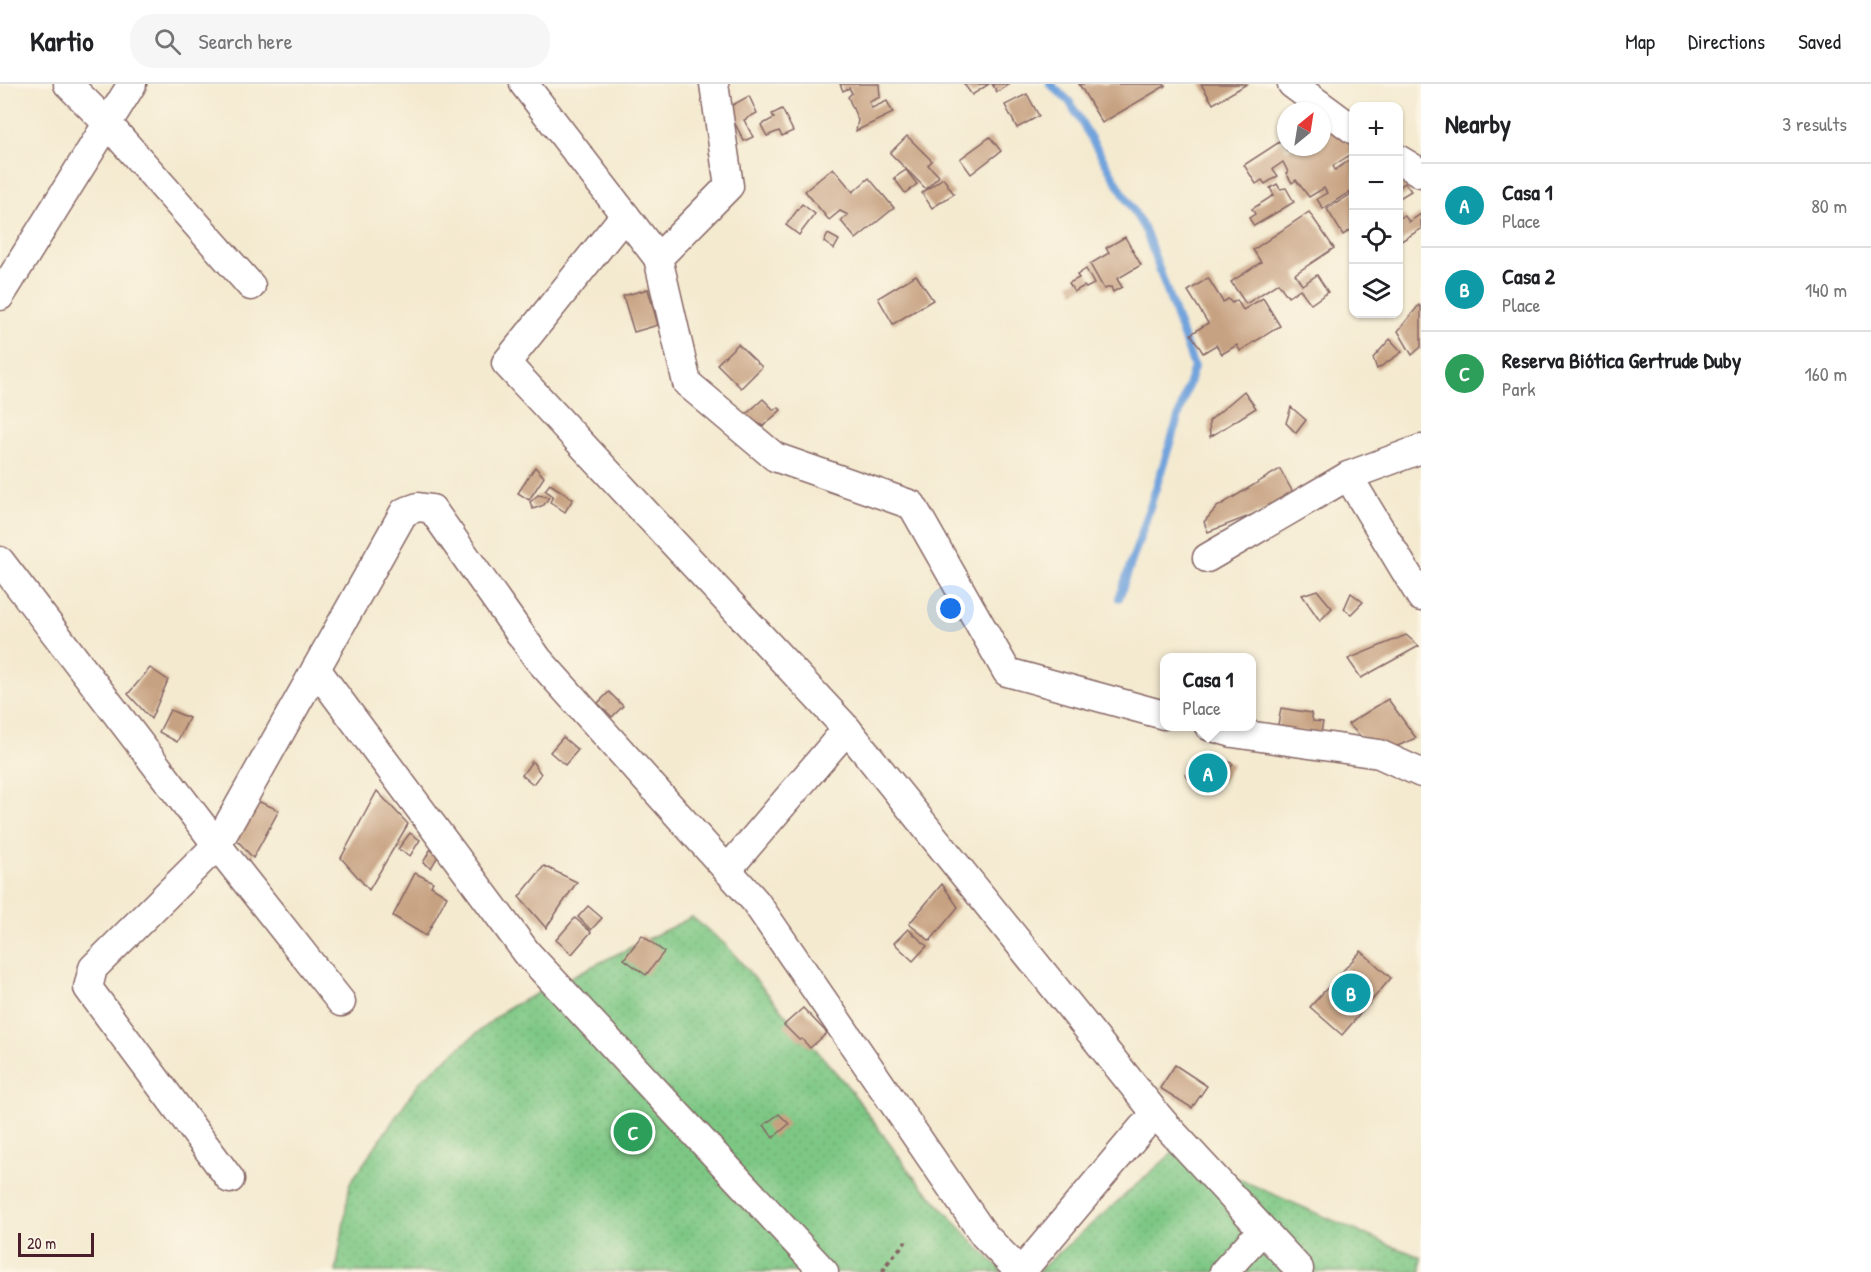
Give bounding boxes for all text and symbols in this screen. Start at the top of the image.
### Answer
search box [130,14,550,68]
text: Kartio [30,22,94,60]
icon: search [151,25,184,58]
text: Search here [199,26,293,56]
text: Map [1625,27,1655,56]
text: Directions [1688,27,1765,56]
text: Saved [1798,27,1841,56]
north arrow [1277,102,1331,156]
map controls [1349,102,1403,318]
button: + [1349,102,1403,156]
text: Nearby [1445,106,1511,141]
text: 3 results [1782,110,1847,137]
button: − [1349,156,1403,210]
text: Casa 1 [1502,177,1553,207]
text: A [1460,192,1469,219]
text: 80 m [1811,192,1847,219]
text: Place [1502,207,1541,234]
button: locate [1349,210,1403,264]
text: Casa 2 [1502,261,1555,291]
button: layers [1349,264,1403,318]
text: B [1459,276,1470,303]
text: 140 m [1805,276,1847,303]
text: Place [1502,291,1541,318]
text: Reserva Biótica Gertrude Duby [1502,345,1741,375]
text: C [1459,360,1470,387]
text: 160 m [1805,360,1847,387]
text: Park [1502,375,1535,402]
your location [936,594,965,623]
popup [1160,653,1256,731]
text: Casa 1 [1183,664,1233,694]
text: Place [1183,694,1221,721]
pin: A [1188,750,1228,796]
pin: B [1332,970,1370,1016]
pin: C [614,1110,652,1154]
scale bar [18,1230,94,1258]
text: 20 m [27,1232,56,1254]

